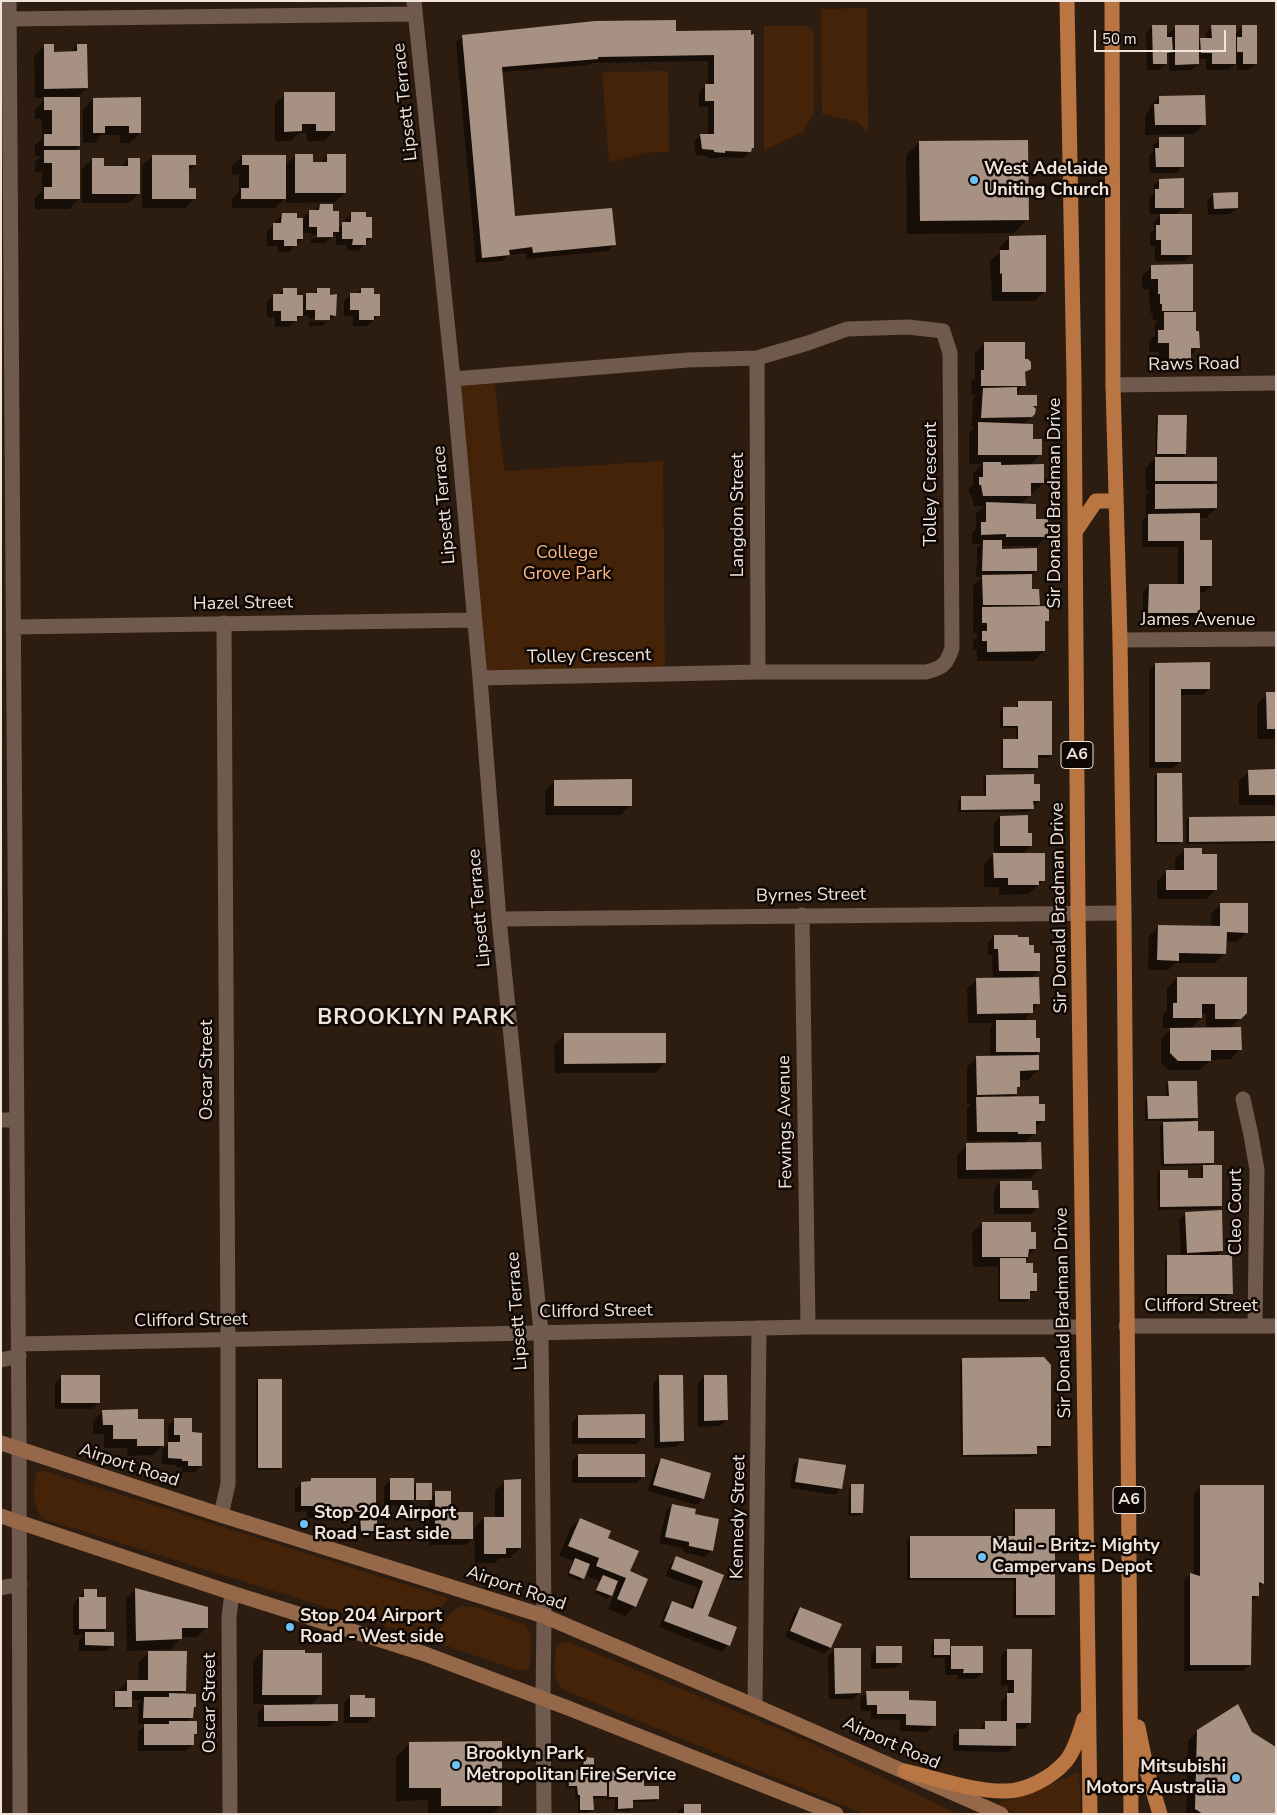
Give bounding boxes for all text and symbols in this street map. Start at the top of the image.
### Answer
scale bar [1097,20,1230,52]
text: 50 m [1102,29,1137,49]
street label: Lipsett Terrace [389,42,423,162]
place label: West Adelaide Uniting Church [984,159,1109,202]
marker: West Adelaide Uniting Church [968,174,980,186]
street label: Raws Road [1148,353,1240,377]
street label: Sir Donald Bradman Drive [1045,398,1067,608]
street label: Tolley Crescent [921,422,943,546]
street label: Lipsett Terrace [429,445,461,565]
street label: Langdon Street [728,453,750,577]
park label: College Grove Park [523,543,611,586]
street label: Hazel Street [193,592,293,616]
street label: James Avenue [1141,610,1255,632]
street label: Tolley Crescent [527,645,651,669]
road number: A6 [1061,742,1093,768]
street label: Sir Donald Bradman Drive [1047,802,1073,1014]
street label: Lipsett Terrace [464,848,496,968]
street label: Byrnes Street [756,884,866,908]
district label: BROOKLYN PARK [316,1006,516,1032]
street label: Oscar Street [197,1020,219,1120]
street label: Fewings Avenue [774,1055,798,1189]
street label: Cleo Court [1226,1169,1248,1255]
street label: Sir Donald Bradman Drive [1051,1207,1077,1419]
street label: Lipsett Terrace [503,1251,533,1371]
street label: Clifford Street [1144,1296,1258,1318]
street label: Clifford Street [539,1300,653,1324]
street label: Clifford Street [134,1309,248,1333]
street label: Airport Road [76,1440,182,1492]
street label: Kennedy Street [727,1455,751,1579]
road number: A6 [1113,1486,1145,1514]
place label: Stop 204 Airport Road - East side [314,1503,456,1546]
marker: Stop 204 Airport Road - East side [298,1518,310,1530]
place label: Maui - Britz- Mighty Campervans Depot [992,1536,1160,1578]
marker: Maui - Britz- Mighty Campervans Depot [976,1551,988,1563]
street label: Airport Road [463,1562,569,1616]
place label: Stop 204 Airport Road - West side [300,1606,444,1648]
marker: Stop 204 Airport Road - West side [284,1621,296,1633]
street label: Oscar Street [200,1653,222,1753]
street label: Airport Road [839,1713,943,1775]
place label: Brooklyn Park Metropolitan Fire Service [466,1744,676,1786]
place label: Mitsubishi Motors Australia [1086,1757,1226,1800]
marker: Brooklyn Park Metropolitan Fire Service [450,1759,462,1771]
marker: Mitsubishi Motors Australia [1230,1772,1242,1784]

